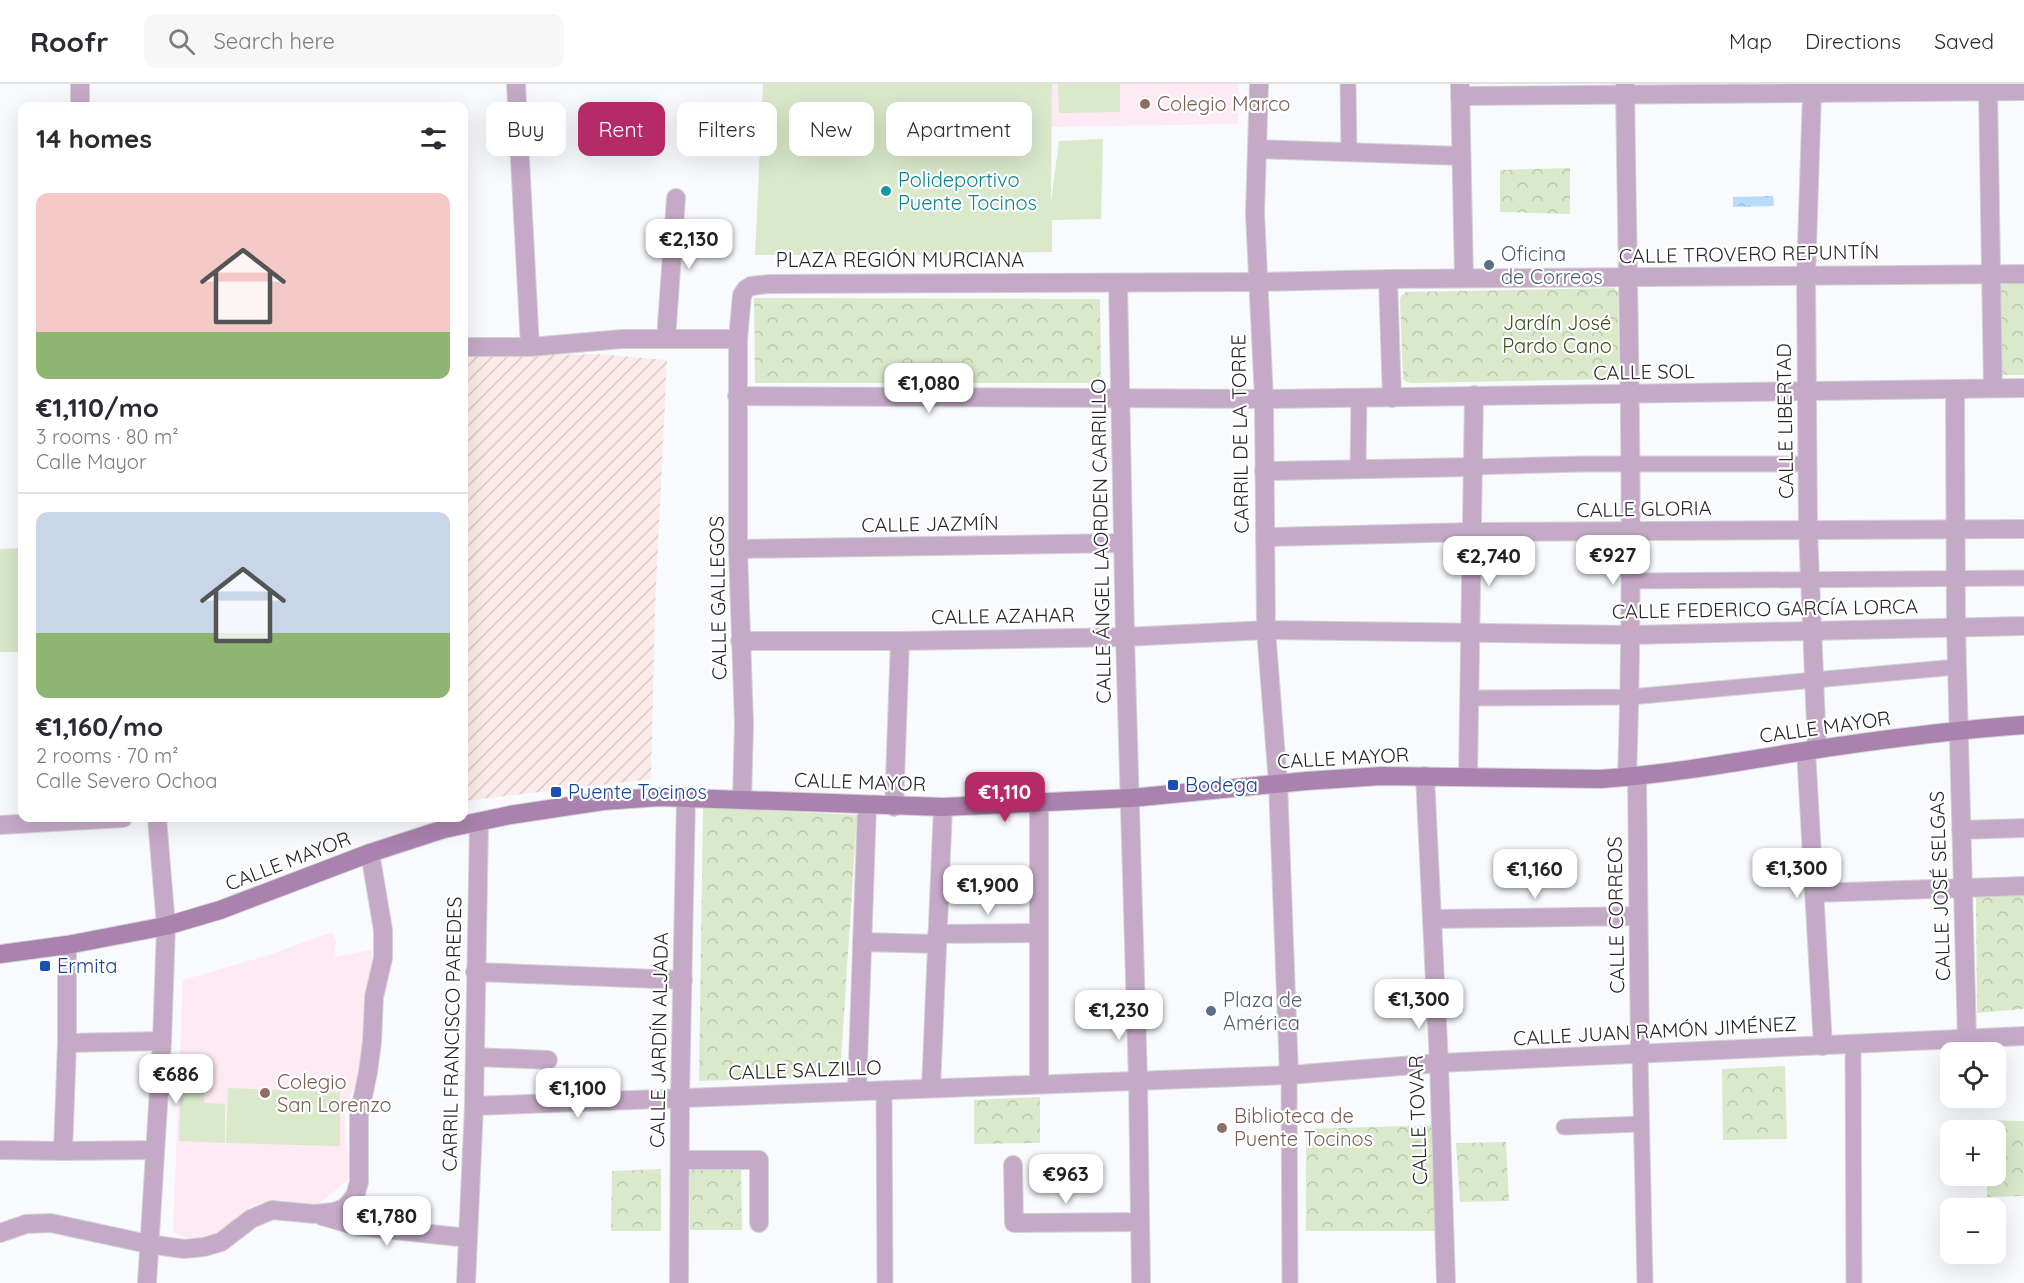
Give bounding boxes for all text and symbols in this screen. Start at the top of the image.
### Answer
search box [144,14,564,68]
text: Roofr [30,24,108,59]
icon: search [165,25,198,58]
text: Search here [213,27,335,55]
text: Map [1729,28,1772,54]
text: Directions [1805,28,1901,54]
text: Saved [1934,28,1994,54]
place label: Colegio Marco [1157,91,1290,116]
marker: Colegio Marco [1138,97,1152,111]
chip: Buy [486,102,566,156]
chip: Rent [578,102,665,156]
chip: Filters [677,102,777,156]
chip: New [789,102,874,156]
chip: Apartment [886,102,1032,156]
text: 14 homes [36,122,152,155]
icon: filters [417,122,450,155]
place label: Polideportivo Puente Tocinos [898,167,1037,215]
marker: Polideportivo Puente Tocinos [879,184,893,198]
pin: €2,130 [640,219,738,270]
text: €2,130 [660,226,718,251]
icon: home [189,232,297,340]
street label: CALLE TROVERO REPUNTÍN [1619,239,1879,268]
place label: Oficina de Correos [1501,241,1603,289]
street label: PLAZA REGIÓN MURCIANA [776,247,1024,272]
marker: Oficina de Correos [1482,258,1496,272]
park label: Jardín José Pardo Cano [1502,310,1612,358]
street label: CARRIL DE LA TORRE [1225,334,1254,534]
street label: CALLE LIBERTAD [1771,343,1798,499]
street label: CALLE SOL [1593,358,1695,385]
pin: €1,080 [880,363,978,414]
text: €1,080 [898,370,960,395]
street label: CALLE ÁNGEL LAORDEN CARRILLO [1085,378,1116,704]
text: €1,110/mo [36,391,159,424]
text: 3 rooms · 80 m² [36,424,179,449]
text: Calle Mayor [36,449,147,474]
street label: CALLE GLORIA [1576,495,1712,522]
street label: CALLE JAZMÍN [861,510,999,537]
street label: CALLE GALLEGOS [704,516,731,680]
pin: €927 [1577,535,1649,586]
pin: €2,740 [1440,536,1538,587]
text: €927 [1590,542,1636,567]
text: €2,740 [1457,543,1521,568]
icon: home [189,551,297,659]
street label: CALLE FEDERICO GARCÍA LORCA [1612,593,1918,624]
street label: CALLE AZAHAR [931,602,1075,629]
street label: CALLE MAYOR [1758,705,1892,748]
text: €1,160/mo [36,710,163,743]
street label: CALLE MAYOR [1276,742,1410,773]
text: 2 rooms · 70 m² [36,743,179,768]
street label: CALLE MAYOR [794,767,926,796]
text: Calle Severo Ochoa [36,768,217,793]
pin: €1,110 [956,772,1054,823]
place label: Bodega [1185,772,1258,797]
marker: Bodega [1166,778,1180,792]
place label: Puente Tocinos [568,779,707,804]
text: €1,110 [979,779,1031,804]
marker: Puente Tocinos [549,785,563,799]
street label: CALLE JOSÉ SELGAS [1924,791,1955,981]
street label: CALLE MAYOR [222,825,354,896]
street label: CALLE CORREOS [1602,836,1629,994]
pin: €1,300 [1748,848,1846,899]
pin: €1,160 [1486,849,1584,900]
text: €1,300 [1766,855,1828,880]
text: €1,160 [1507,856,1563,881]
pin: €1,900 [939,865,1037,916]
text: €1,900 [957,872,1019,897]
street label: CARRIL FRANCISCO PAREDES [437,896,466,1172]
street label: CALLE JARDÍN ALJADA [644,932,673,1148]
place label: Ermita [57,953,117,978]
marker: Ermita [38,959,52,973]
pin: €1,300 [1370,979,1468,1030]
text: €1,300 [1388,986,1450,1011]
place label: Plaza de América [1223,987,1302,1035]
pin: €1,230 [1070,990,1168,1041]
text: €1,230 [1089,997,1149,1022]
marker: Plaza de América [1204,1004,1218,1018]
street label: CALLE JUAN RAMÓN JIMÉNEZ [1513,1011,1797,1050]
map controls [1940,1042,2006,1264]
button: locate [1940,1042,2006,1108]
pin: €686 [140,1054,212,1105]
street label: CALLE SALZILLO [728,1054,882,1085]
street label: CALLE TOVAR [1403,1055,1432,1185]
text: €686 [153,1061,199,1086]
pin: €1,100 [529,1068,627,1119]
place label: Colegio San Lorenzo [277,1069,392,1117]
text: €1,100 [550,1075,606,1100]
marker: Colegio San Lorenzo [258,1086,272,1100]
place label: Biblioteca de Puente Tocinos [1234,1103,1373,1151]
button: + [1940,1120,2006,1186]
marker: Biblioteca de Puente Tocinos [1215,1121,1229,1135]
pin: €963 [1030,1154,1102,1205]
text: €963 [1043,1161,1089,1186]
pin: €1,780 [338,1196,436,1247]
button: − [1940,1198,2006,1264]
text: €1,780 [357,1203,417,1228]

